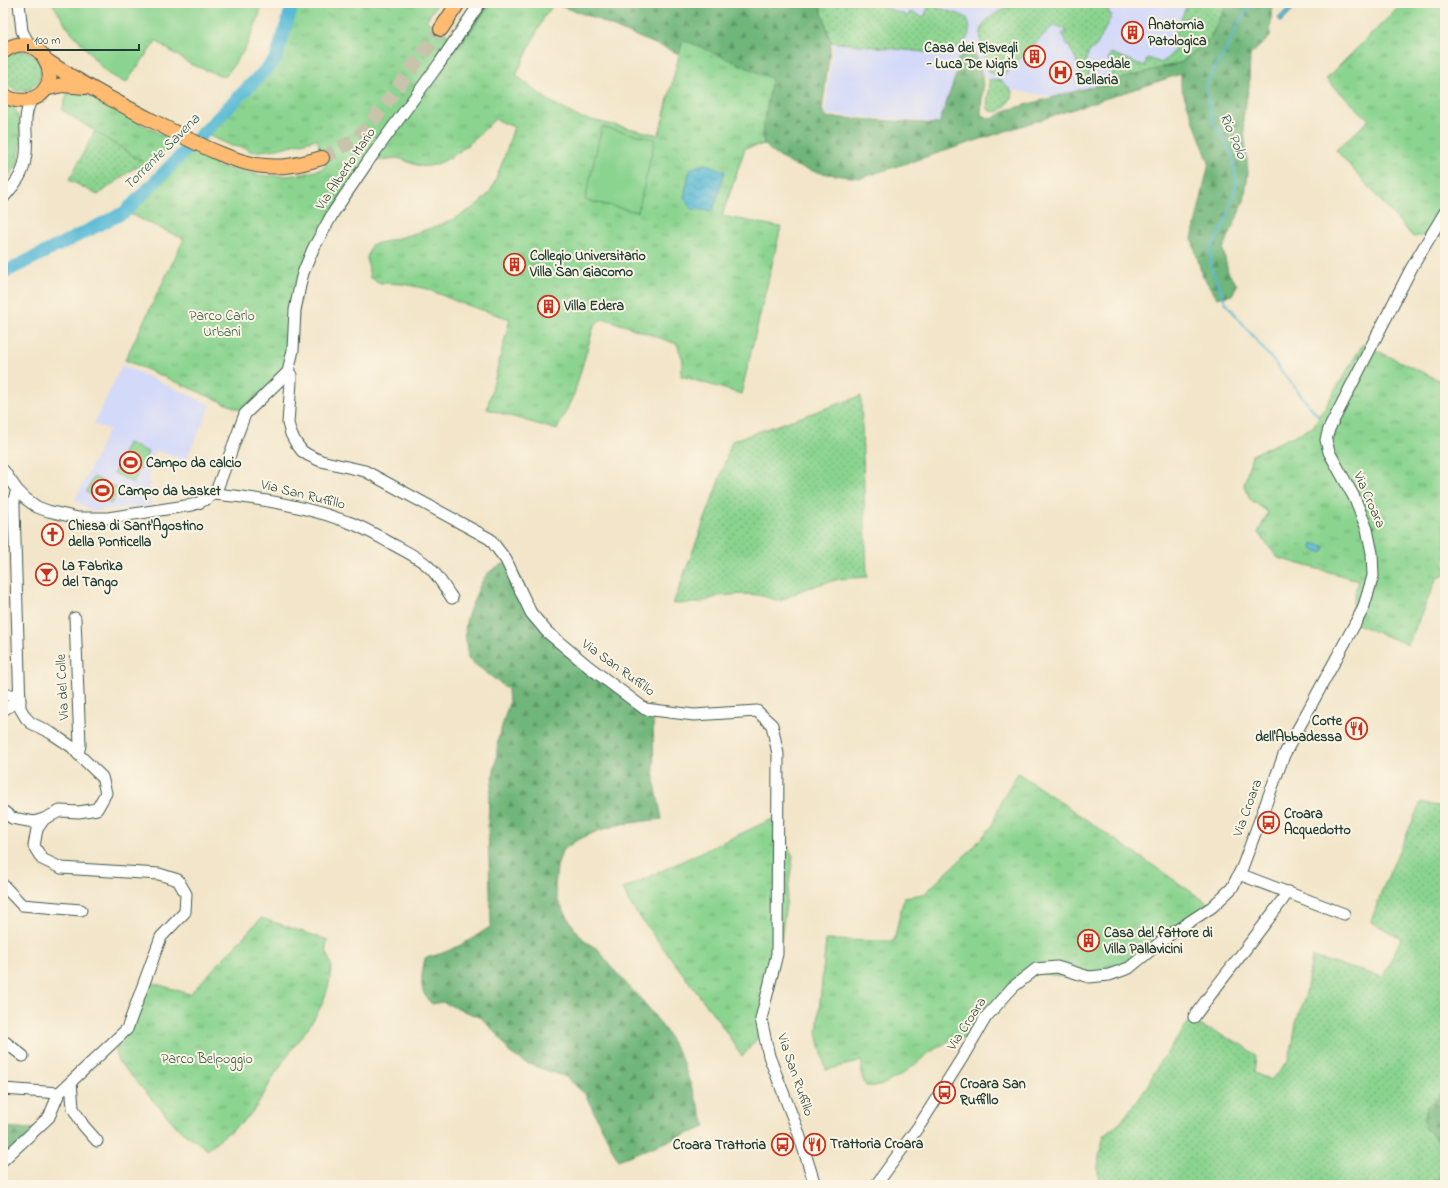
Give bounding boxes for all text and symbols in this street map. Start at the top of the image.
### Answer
place label: Anatomia Patologica [1148,15,1207,54]
building icon: Anatomia Patologica [1119,20,1145,46]
scale bar [28,26,139,52]
text: 100 m [34,32,61,50]
place label: Casa dei Risvegli - Luca De Nigris [924,38,1018,77]
building icon: Casa dei Risvegli - Luca De Nigris [1021,43,1047,69]
place label: Ospedale Bellaria [1075,54,1131,91]
hospital icon: Ospedale Bellaria [1047,59,1073,85]
water label: Torrente Savena [119,108,206,195]
water label: Rio Polo [1213,110,1253,163]
street label: Via Alberto Mario [310,124,381,215]
place label: Collegio Universitario Villa San Giacomo [529,246,646,283]
building icon: Collegio Universitario Villa San Giacomo [502,251,528,277]
building icon: Villa Edera [535,293,561,319]
place label: Villa Edera [563,296,625,317]
park label: Parco Carlo Urbani [189,306,255,343]
sports icon: Campo da calcio [118,450,144,476]
place label: Campo da calcio [146,453,242,474]
street label: Via Croara [1347,468,1391,532]
street label: Via San Ruffillo [258,474,347,516]
sports icon: Campo da basket [89,478,115,504]
place label: Campo da basket [118,481,221,502]
place label: Chiesa di Sant'Agostino della Ponticella [68,516,204,553]
church icon: Chiesa di Sant'Agostino della Ponticella [40,521,66,547]
place label: La Fabrika del Tango [62,556,123,595]
bar icon: La Fabrika del Tango [33,561,59,587]
street label: Via San Ruffillo [576,634,659,702]
street label: Via del Colle [51,653,75,722]
place label: Corte dell'Abbadessa [1255,711,1343,748]
restaurant icon: Corte dell'Abbadessa [1344,716,1370,742]
street label: Via Croara [1228,776,1268,841]
place label: Croara Acquedotto [1284,804,1351,841]
bus stop icon: Croara Acquedotto [1256,809,1282,835]
place label: Casa del fattore di Villa Pallavicini [1103,923,1213,960]
building icon: Casa del fattore di Villa Pallavicini [1076,928,1102,954]
street label: Via Croara [941,993,992,1056]
street label: Via San Ruffillo [771,1030,819,1119]
park label: Parco Belpoggio [161,1049,253,1071]
place label: Croara San Ruffillo [959,1074,1026,1111]
bus stop icon: Croara San Ruffillo [931,1079,957,1105]
restaurant icon: Trattoria Croara [802,1131,828,1157]
bus stop icon: Croara Trattoria [769,1132,795,1158]
place label: Trattoria Croara [830,1134,924,1155]
place label: Croara Trattoria [673,1135,766,1156]

